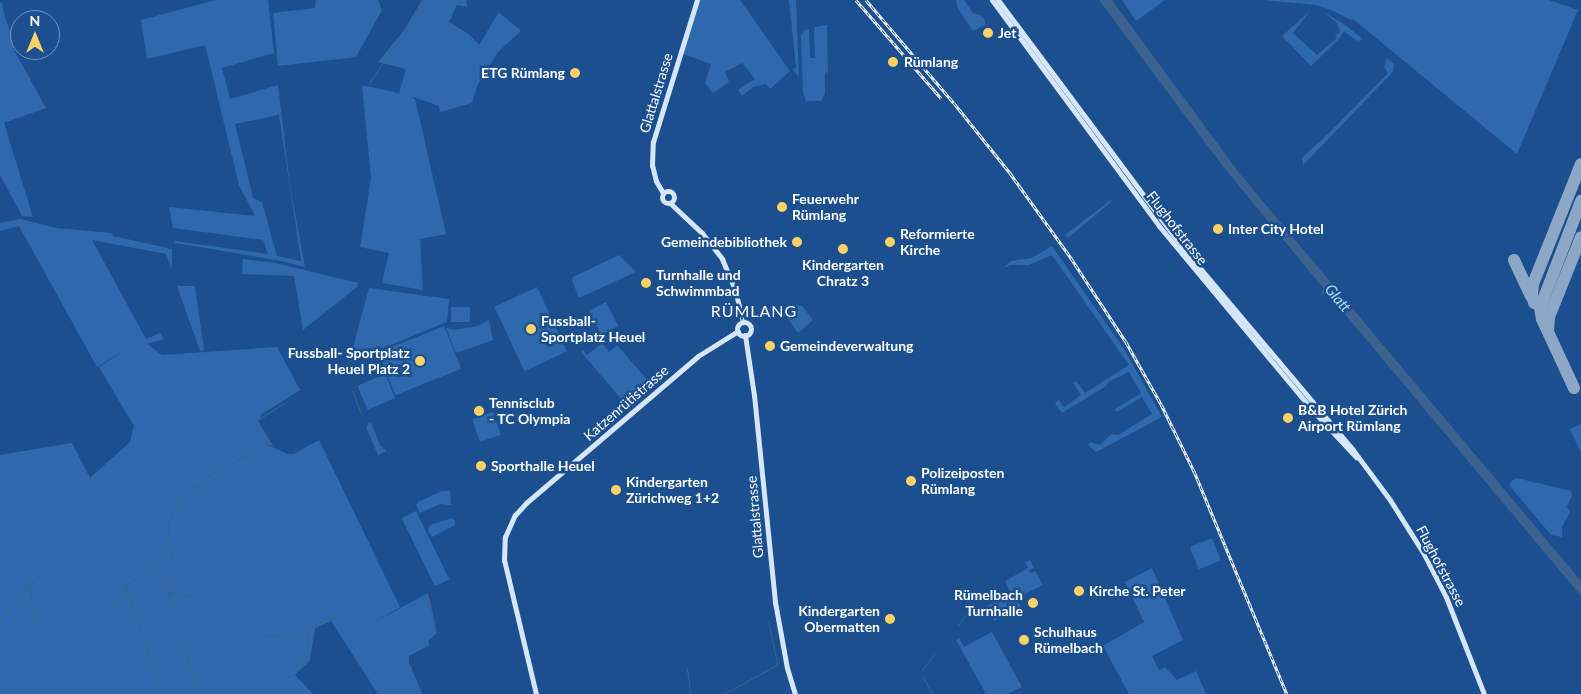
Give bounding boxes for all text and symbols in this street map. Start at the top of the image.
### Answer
north arrow [10,10,60,60]
text: N [30,12,40,29]
place label: Jet [998,25,1016,41]
marker: Jet [982,27,994,39]
street label: Glattalstrasse [636,51,676,135]
place label: Rümlang [904,54,958,70]
marker: Rümlang [886,55,900,69]
place label: ETG Rümlang [481,65,565,81]
marker: ETG Rümlang [569,67,581,79]
street label: Flughofstrasse [1143,188,1211,268]
place label: Feuerwehr Rümlang [792,191,859,223]
marker: Feuerwehr Rümlang [776,201,788,213]
place label: Inter City Hotel [1228,221,1324,237]
marker: Inter City Hotel [1212,223,1224,235]
place label: Reformierte Kirche [900,226,975,258]
place label: Gemeindebibliothek [661,234,787,250]
marker: Gemeindebibliothek [791,236,803,248]
marker: Reformierte Kirche [884,236,896,248]
marker: Kindergarten Chratz 3 [837,243,849,255]
place label: Kindergarten Chratz 3 [802,257,884,290]
place label: Turnhalle und Schwimmbad [656,267,741,300]
marker: Turnhalle und Schwimmbad [640,277,652,289]
water label: Glatt [1321,280,1355,316]
district label: RÜMLANG [710,301,798,321]
place label: Fussball- Sportplatz Heuel [541,313,645,346]
marker: Fussball- Sportplatz Heuel [525,323,537,335]
place label: Gemeindeverwaltung [780,338,913,354]
marker: Gemeindeverwaltung [764,340,776,352]
place label: Fussball- Sportplatz Heuel Platz 2 [288,345,410,378]
marker: Fussball- Sportplatz Heuel Platz 2 [414,355,426,367]
street label: Katzenrütistrasse [580,362,672,444]
place label: Tennisclub - TC Olympia [489,395,571,428]
place label: B&B Hotel Zürich Airport Rümlang [1298,402,1407,434]
marker: Tennisclub - TC Olympia [473,405,485,417]
marker: B&B Hotel Zürich Airport Rümlang [1282,412,1294,424]
place label: Sporthalle Heuel [491,458,595,474]
marker: Sporthalle Heuel [475,460,487,472]
place label: Polizeiposten Rümlang [921,465,1004,498]
place label: Kindergarten Zürichweg 1+2 [626,474,719,507]
street label: Glattalstrasse [743,475,767,559]
marker: Polizeiposten Rümlang [905,475,917,487]
marker: Kindergarten Zürichweg 1+2 [610,484,622,496]
street label: Flughofstrasse [1413,523,1469,609]
place label: Kirche St. Peter [1089,583,1186,599]
marker: Kirche St. Peter [1073,585,1085,597]
place label: Rümelbach Turnhalle [954,587,1023,620]
marker: Rümelbach Turnhalle [1027,597,1039,609]
place label: Kindergarten Obermatten [798,603,880,636]
marker: Kindergarten Obermatten [884,613,896,625]
place label: Schulhaus Rümelbach [1034,624,1103,656]
marker: Schulhaus Rümelbach [1018,634,1030,646]

